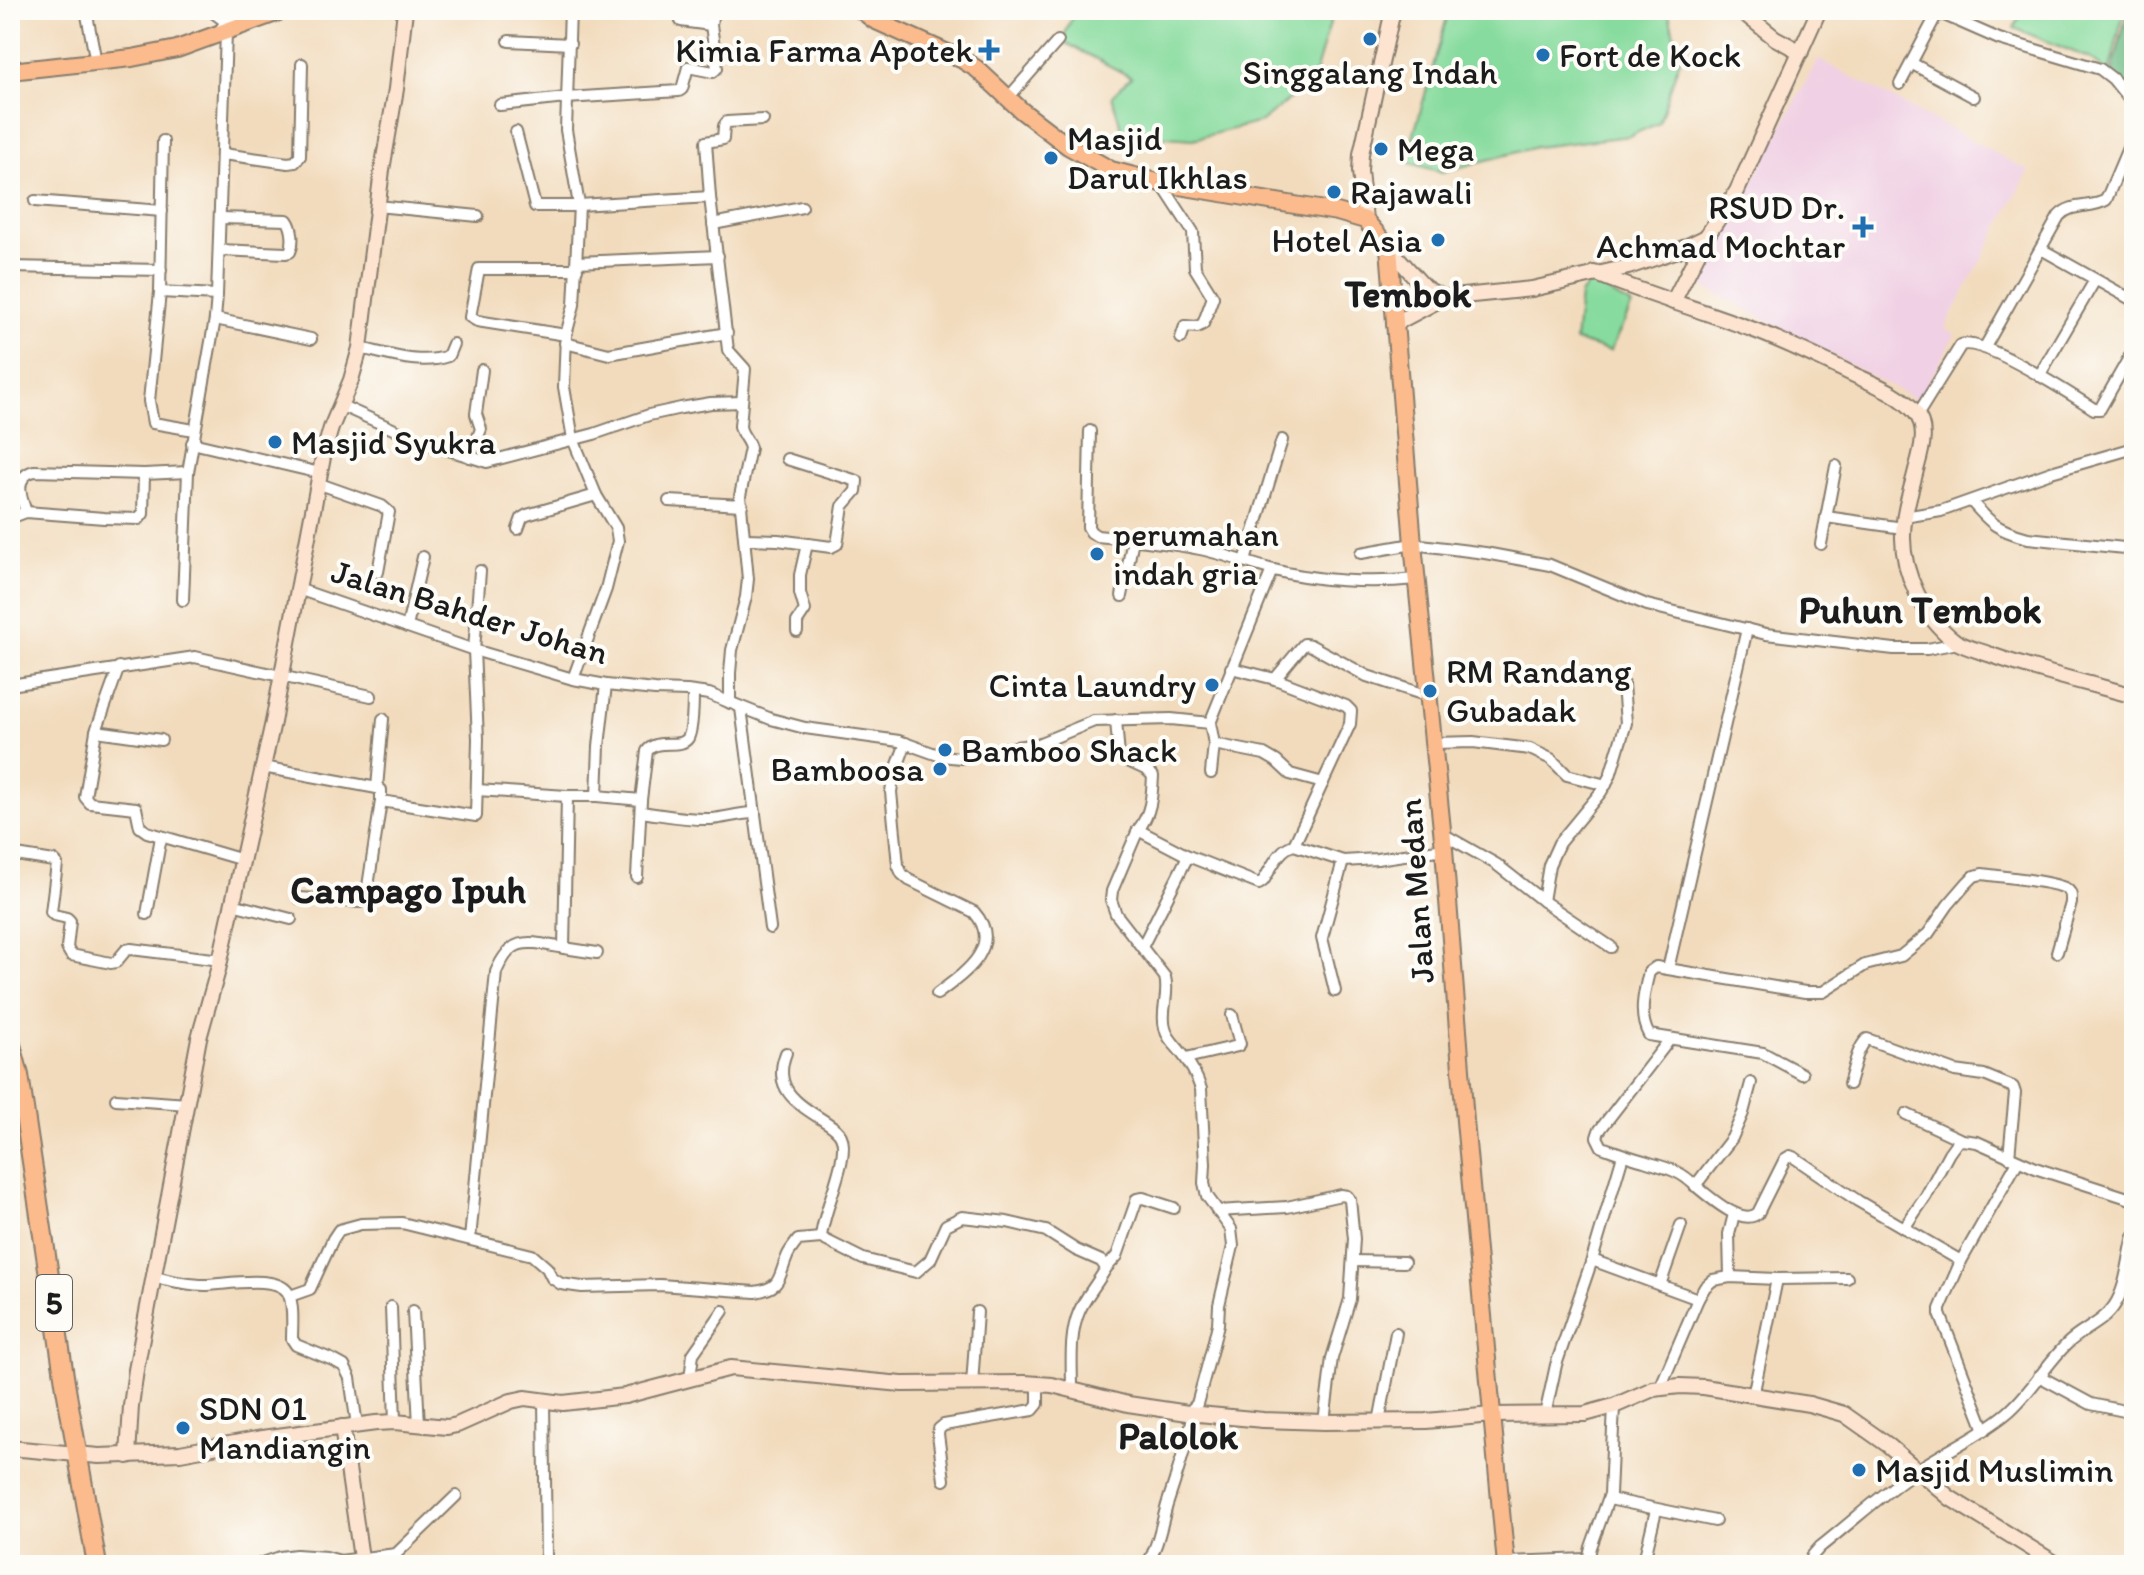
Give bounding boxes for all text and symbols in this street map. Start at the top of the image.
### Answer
place label: Kimia Farma Apotek [675,30,973,71]
marker: Singgalang Indah [1361,30,1379,48]
place label: Fort de Kock [1559,35,1741,76]
marker: Kimia Farma Apotek [980,41,998,59]
marker: Fort de Kock [1534,46,1552,64]
place label: Singgalang Indah [1243,52,1497,93]
place label: Masjid Darul Ikhlas [1067,118,1248,198]
place label: Mega [1397,129,1474,170]
marker: Mega [1372,140,1390,158]
marker: Masjid Darul Ikhlas [1042,149,1060,167]
place label: Rajawali [1350,172,1473,213]
marker: Rajawali [1325,183,1343,201]
place label: RSUD Dr. Achmad Mochtar [1596,187,1845,267]
marker: RSUD Dr. Achmad Mochtar [1852,216,1874,238]
place label: Hotel Asia [1272,220,1422,261]
marker: Hotel Asia [1429,231,1447,249]
district label: Tembok [1344,271,1472,317]
place label: Masjid Syukra [291,422,496,463]
marker: Masjid Syukra [266,433,284,451]
place label: perumahan indah gria [1113,514,1279,594]
marker: perumahan indah gria [1088,545,1106,563]
street label: Jalan Bahder Johan [327,550,613,674]
district label: Puhun Tembok [1799,587,2041,633]
place label: RM Randang Gubadak [1446,651,1632,731]
place label: Cinta Laundry [989,665,1196,706]
marker: Cinta Laundry [1203,676,1221,694]
marker: RM Randang Gubadak [1421,682,1439,700]
place label: Bamboo Shack [961,730,1177,771]
marker: Bamboo Shack [936,741,954,759]
place label: Bamboosa [770,749,924,790]
marker: Bamboosa [931,760,949,778]
street label: Jalan Medan [1389,797,1443,985]
district label: Campago Ipuh [290,867,526,913]
road number: 5 [36,1275,72,1331]
place label: SDN 01 Mandiangin [199,1388,371,1468]
district label: Palolok [1118,1413,1238,1459]
marker: SDN 01 Mandiangin [174,1419,192,1437]
place label: Masjid Muslimin [1875,1450,2113,1491]
marker: Masjid Muslimin [1850,1461,1868,1479]

